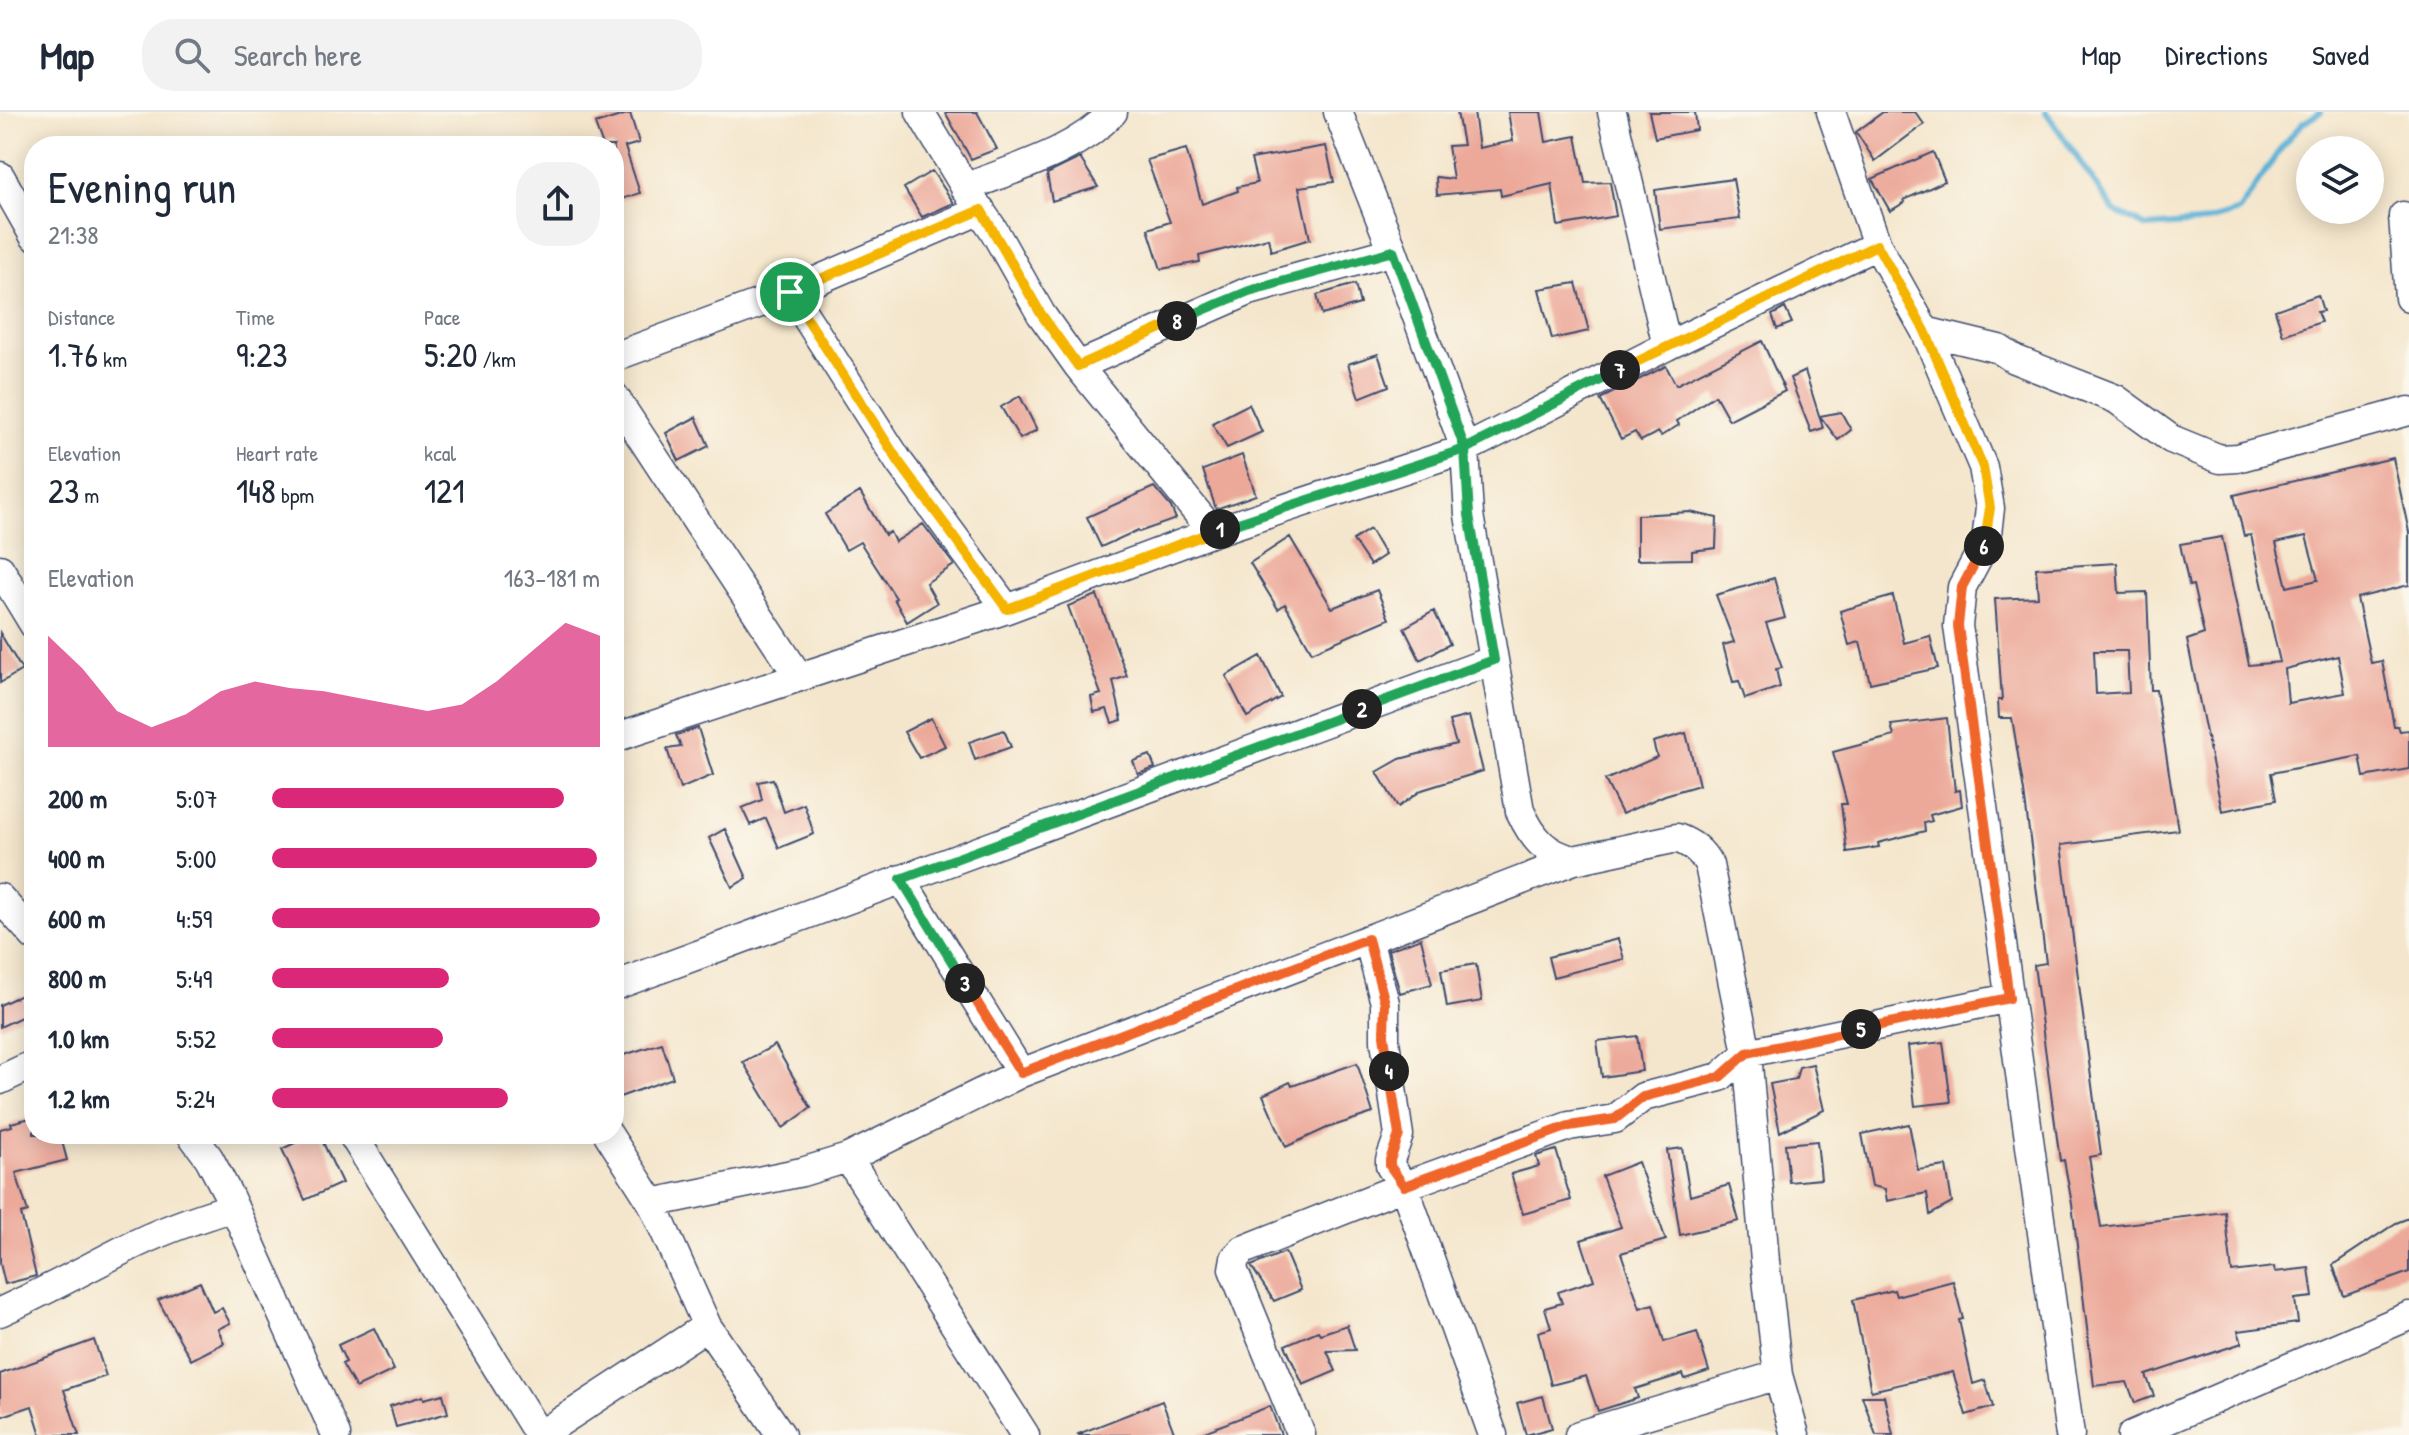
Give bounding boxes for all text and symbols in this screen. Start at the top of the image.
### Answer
search box [142,19,702,91]
text: Map [40,29,94,81]
icon: search [170,33,214,77]
text: Search here [234,35,362,75]
text: Map [2081,36,2121,74]
text: Directions [2165,36,2268,74]
text: Saved [2312,36,2369,74]
map controls [2296,136,2384,224]
button: layers [2296,136,2384,224]
text: Evening run [48,157,236,217]
button: share [516,162,600,246]
text: 21:38 [48,217,99,252]
pin [756,258,824,326]
icon: arrive [768,270,812,314]
pin: 8 [1157,301,1197,341]
text: Distance [48,302,115,332]
text: Time [236,302,275,332]
text: Pace [424,302,461,332]
text: 8 [1172,306,1182,336]
text: 1.76 [48,332,98,378]
text: 9:23 [236,332,288,378]
text: 5:20 [424,332,477,378]
text: km [98,344,127,374]
text: /km [477,344,516,374]
pin: 7 [1600,350,1640,390]
text: 7 [1615,355,1625,385]
text: Elevation [48,438,121,468]
text: Heart rate [236,438,318,468]
text: kcal [424,438,456,468]
text: 23 [48,468,79,514]
text: 148 [236,468,276,514]
text: 121 [424,468,465,514]
text: m [79,480,99,510]
text: bpm [276,480,314,510]
pin: 1 [1200,509,1240,549]
text: 1 [1216,514,1224,544]
pin: 6 [1964,526,2004,566]
text: 6 [1980,531,1988,561]
text: Elevation [48,560,134,595]
text: 163–181 m [504,560,600,595]
pin: 2 [1342,689,1382,729]
text: 2 [1357,694,1367,724]
text: 200 m [48,781,107,816]
text: 5:07 [176,781,218,816]
text: 400 m [48,841,105,876]
text: 5:00 [176,841,216,876]
text: 600 m [48,901,105,936]
text: 4:59 [176,901,212,936]
text: 800 m [48,961,106,996]
text: 5:49 [176,961,212,996]
pin: 3 [945,963,985,1003]
text: 3 [960,968,970,998]
pin: 5 [1841,1009,1881,1049]
text: 5 [1856,1014,1866,1044]
text: 1.0 km [48,1021,109,1056]
text: 5:52 [176,1021,216,1056]
pin: 4 [1369,1051,1409,1091]
text: 4 [1385,1056,1393,1086]
text: 1.2 km [48,1081,110,1116]
text: 5:24 [176,1081,215,1116]

